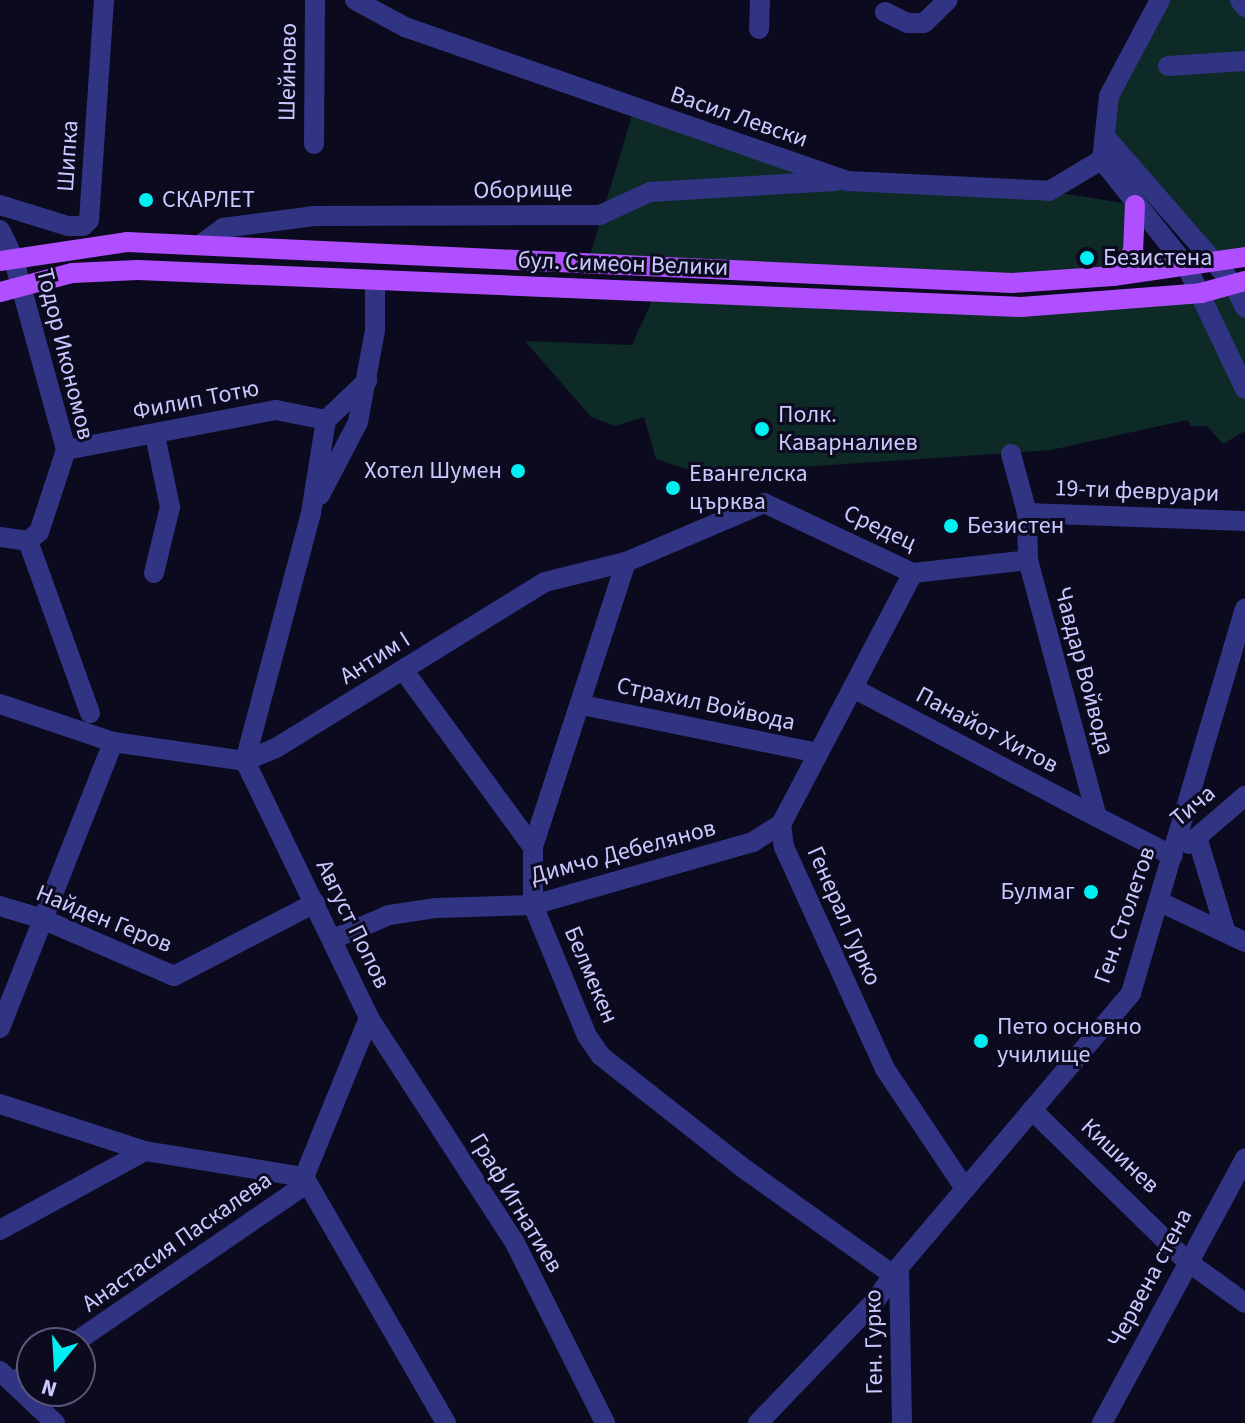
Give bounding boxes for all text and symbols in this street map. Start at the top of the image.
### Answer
street label: Шейново [273,23,303,121]
street label: Васил Левски [666,80,812,154]
street label: Шипка [51,119,85,193]
street label: Оборище [473,175,573,205]
place label: СКАРЛЕТ [162,186,255,214]
marker: СКАРЛЕТ [137,191,155,209]
place label: Безистена [1103,244,1212,272]
street label: бул. Симеон Велики [517,246,729,282]
marker: Безистена [1078,249,1096,267]
street label: Тодор Икономов [30,265,100,443]
street label: Филип Тотю [130,374,262,426]
place label: Полк. Каварналиев [778,401,918,457]
marker: Полк. Каварналиев [753,420,771,438]
place label: Хотел Шумен [364,457,502,485]
place label: Евангелска църква [689,460,808,516]
marker: Хотел Шумен [509,462,527,480]
street label: 19-ти февруари [1054,474,1220,508]
marker: Евангелска църква [664,479,682,497]
street label: Средец [839,499,921,557]
place label: Безистен [967,512,1064,540]
marker: Безистен [942,517,960,535]
street label: Чавдар Войвода [1048,584,1120,758]
street label: Антим I [335,625,415,691]
street label: Страхил Войвода [614,671,798,737]
street label: Панайот Хитов [911,680,1063,780]
street label: Тича [1165,779,1221,833]
street label: Димчо Дебелянов [527,813,719,891]
street label: Генерал Гурко [800,842,888,990]
street label: Ген. Столетов [1088,843,1162,987]
street label: Август Попов [309,855,397,993]
place label: Булмаг [1000,878,1075,906]
street label: Найден Геров [32,879,176,959]
marker: Булмаг [1082,883,1100,901]
street label: Белмекен [558,922,624,1028]
place label: Пето основно училище [997,1013,1142,1069]
marker: Пето основно училище [972,1032,990,1050]
street label: Кишинев [1075,1113,1165,1199]
street label: Граф Игнатиев [463,1128,569,1278]
street label: Анастасия Паскалева [77,1166,277,1318]
street label: Червена стена [1101,1204,1199,1352]
street label: Ген. Гурко [859,1289,889,1395]
north arrow [16,1327,96,1407]
text: N [37,1370,61,1405]

